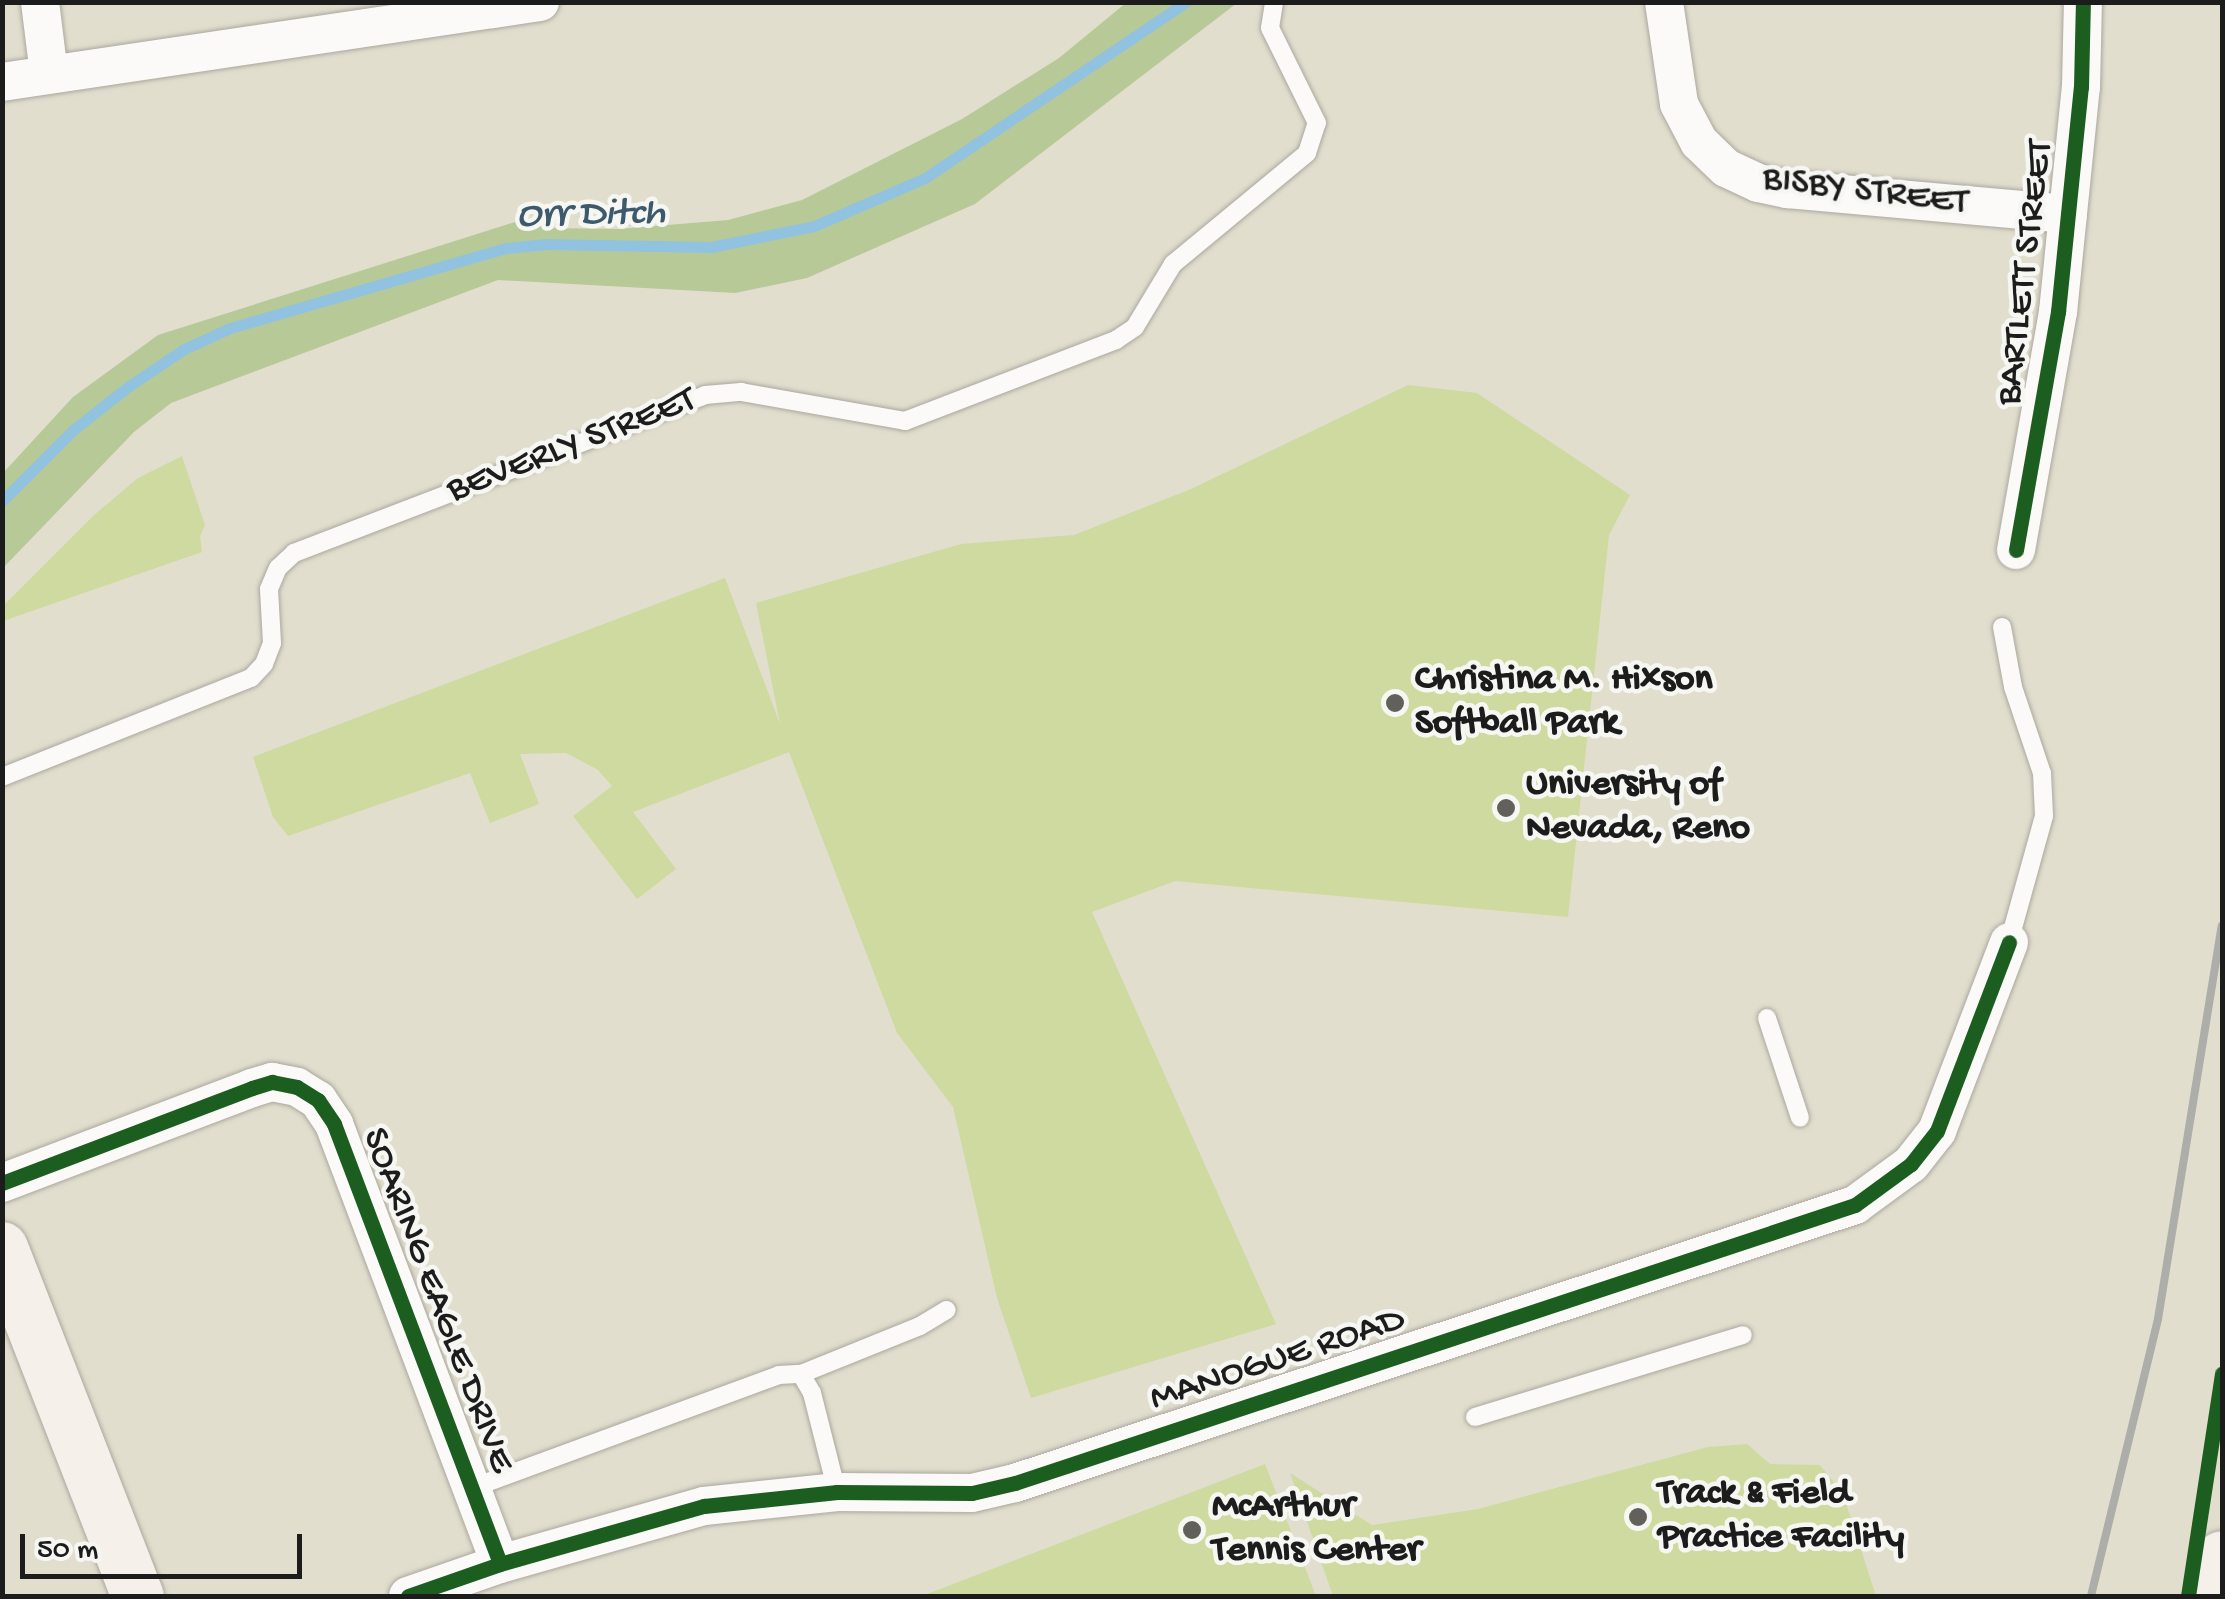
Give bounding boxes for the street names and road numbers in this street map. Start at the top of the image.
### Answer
street label: BARTLETT STREET [1988,138,2066,408]
street label: BISBY STREET [1760,157,1970,227]
street label: BEVERLY STREET [441,379,703,515]
street label: SOARING EAGLE DRIVE [349,1122,523,1480]
street label: MANOGUE ROAD [1145,1298,1411,1424]

